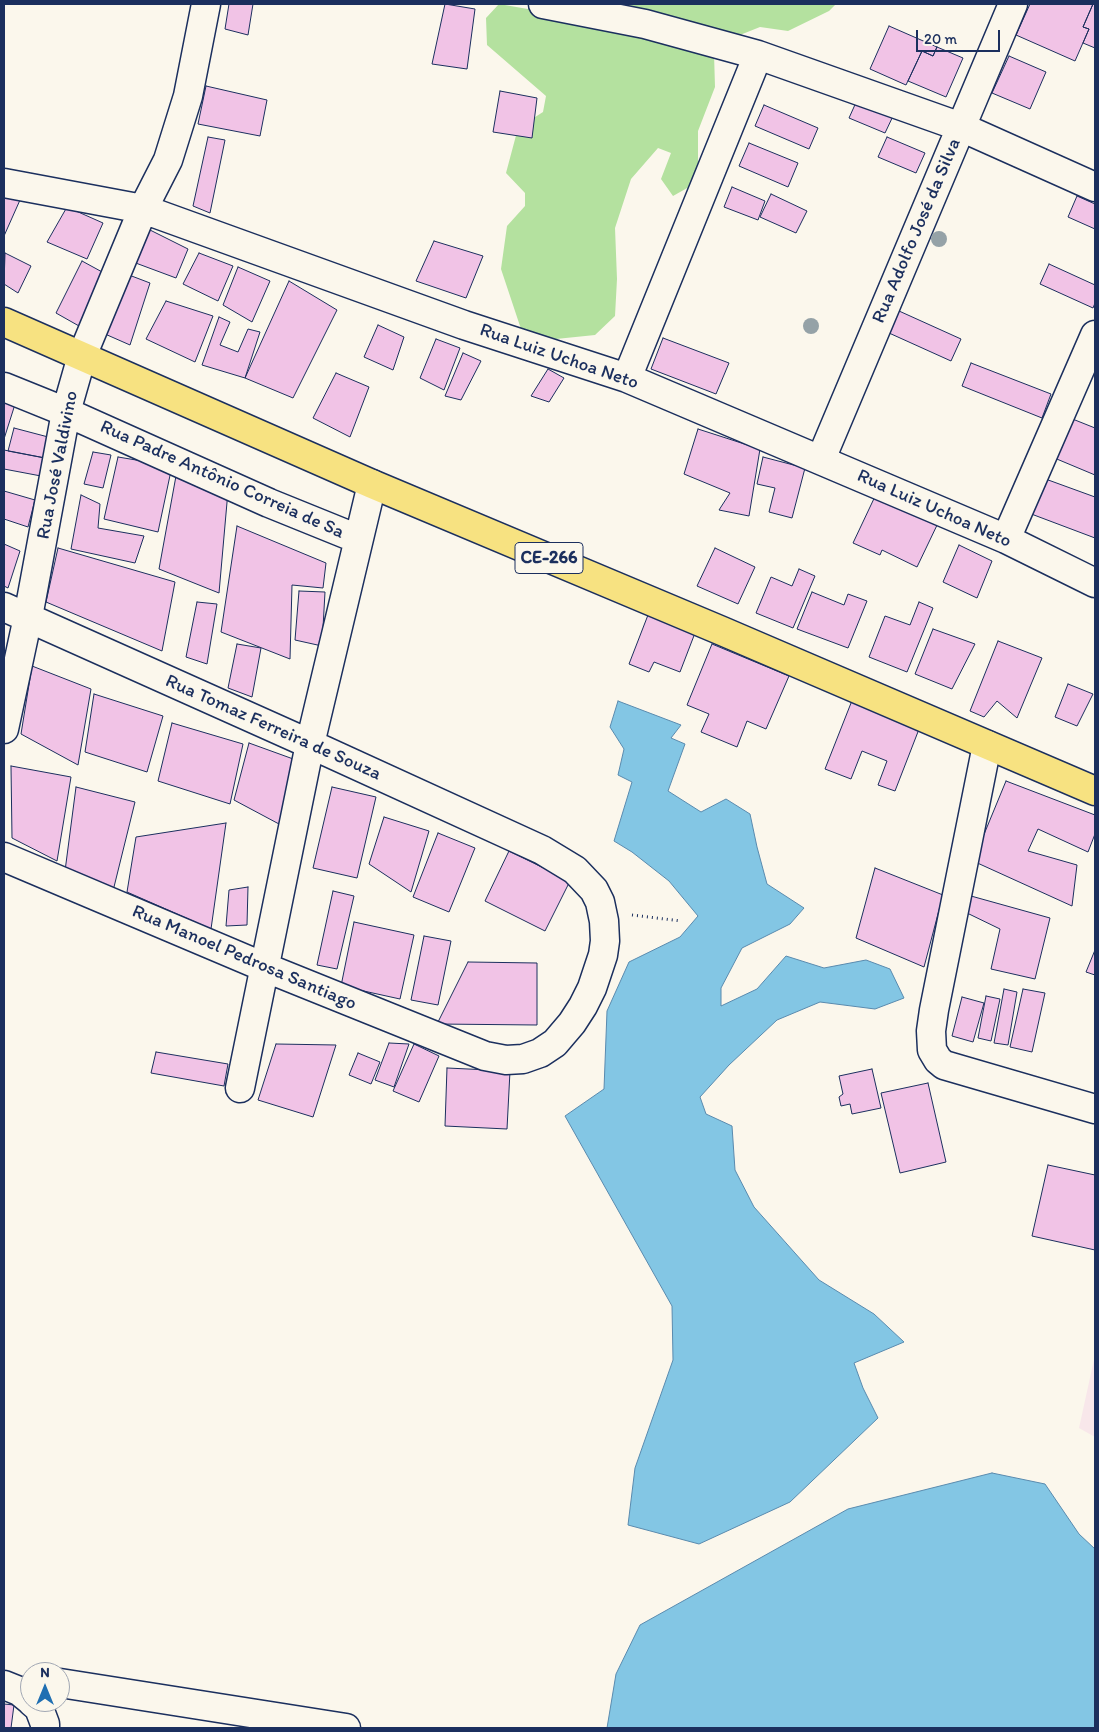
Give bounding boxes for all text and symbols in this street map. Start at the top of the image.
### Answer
scale bar [919,20,1003,52]
text: 20 m [924,30,957,48]
street label: Rua Adolfo José da Silva [868,135,966,327]
street label: Rua Luiz Uchoa Neto [477,319,641,395]
street label: Rua José Valdivino [32,389,84,541]
street label: Rua Padre Antônio Correia de Sa [96,416,348,544]
street label: Rua Luiz Uchoa Neto [853,465,1015,553]
road number: CE-266 [515,542,583,574]
street label: Rua Tomaz Ferreira de Souza [161,670,385,786]
street label: Rua Manoel Pedrosa Santiago [128,900,360,1016]
north arrow [20,1662,70,1712]
text: N [40,1664,50,1681]

